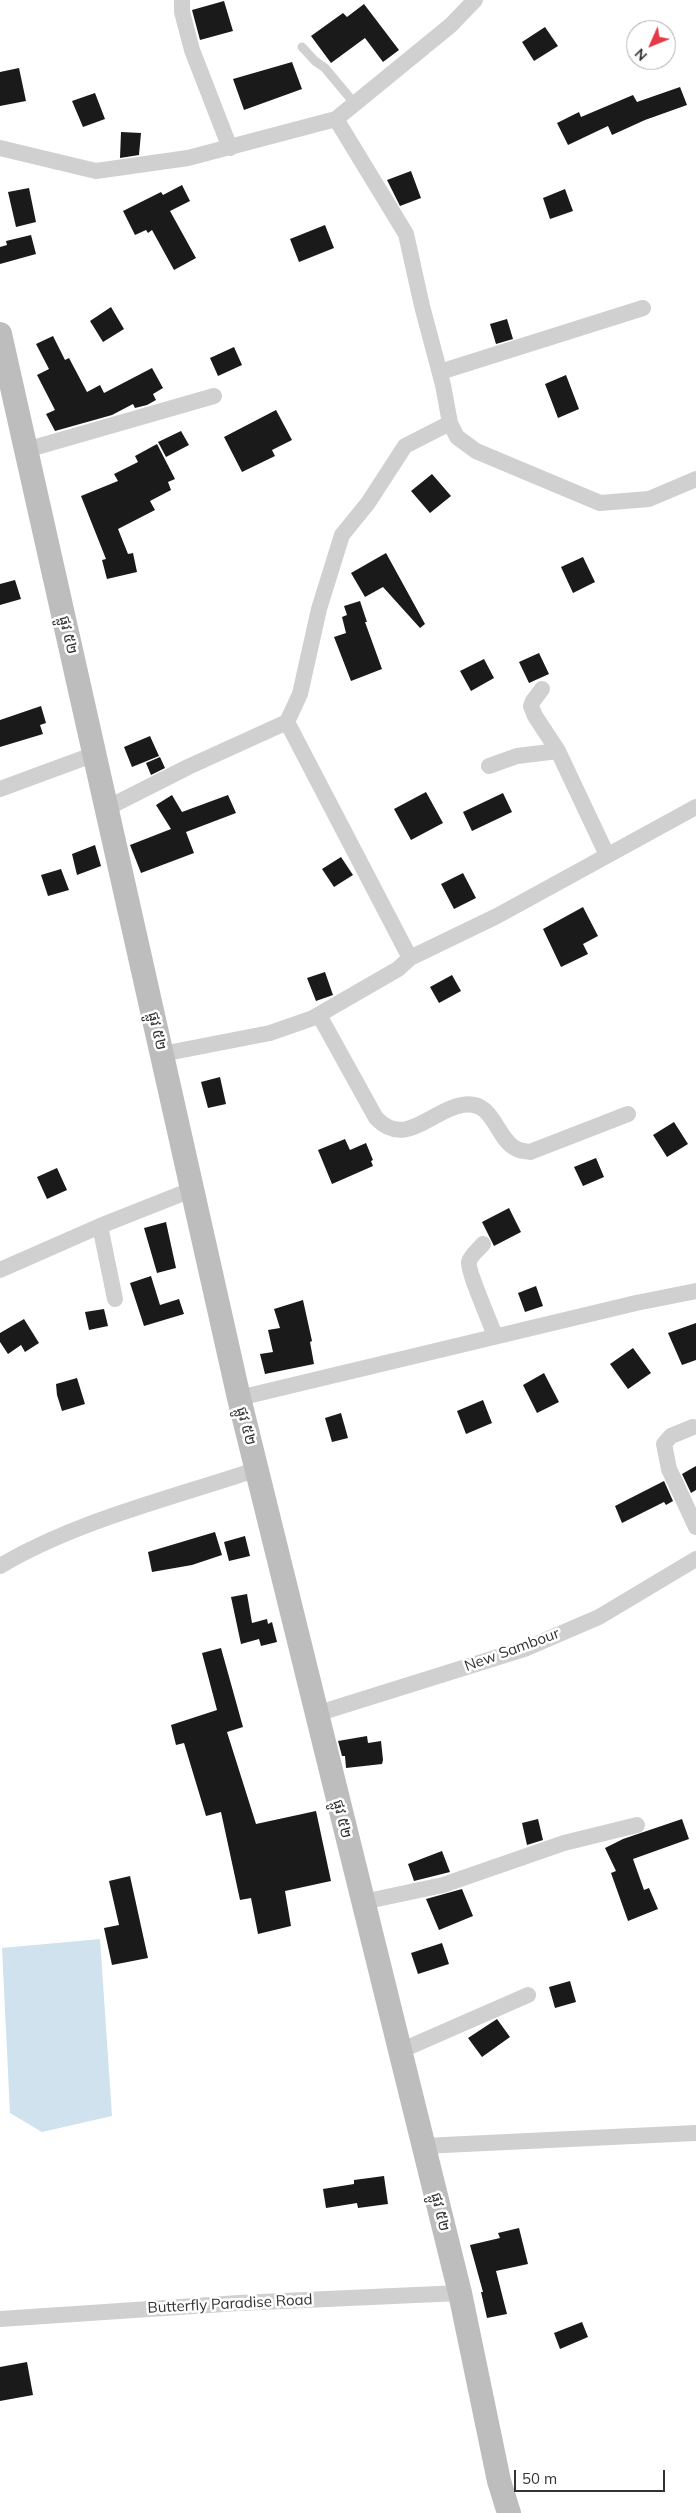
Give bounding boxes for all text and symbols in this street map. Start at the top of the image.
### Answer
north arrow [626,20,676,70]
text: N [631,45,651,65]
street label: ផ្លូវ ៥២ [55,614,81,656]
street label: ផ្លូវ ៥២ [144,1010,170,1052]
street label: ផ្លូវ ៥២ [232,1405,260,1447]
street label: New Sambour [462,1625,562,1675]
street label: ផ្លូវ ៥២ [329,1798,355,1840]
street label: ផ្លូវ ៥២ [427,2191,453,2233]
street label: Butterfly Paradise Road [147,2291,313,2317]
scale bar [516,2460,667,2492]
text: 50 m [522,2469,557,2488]

